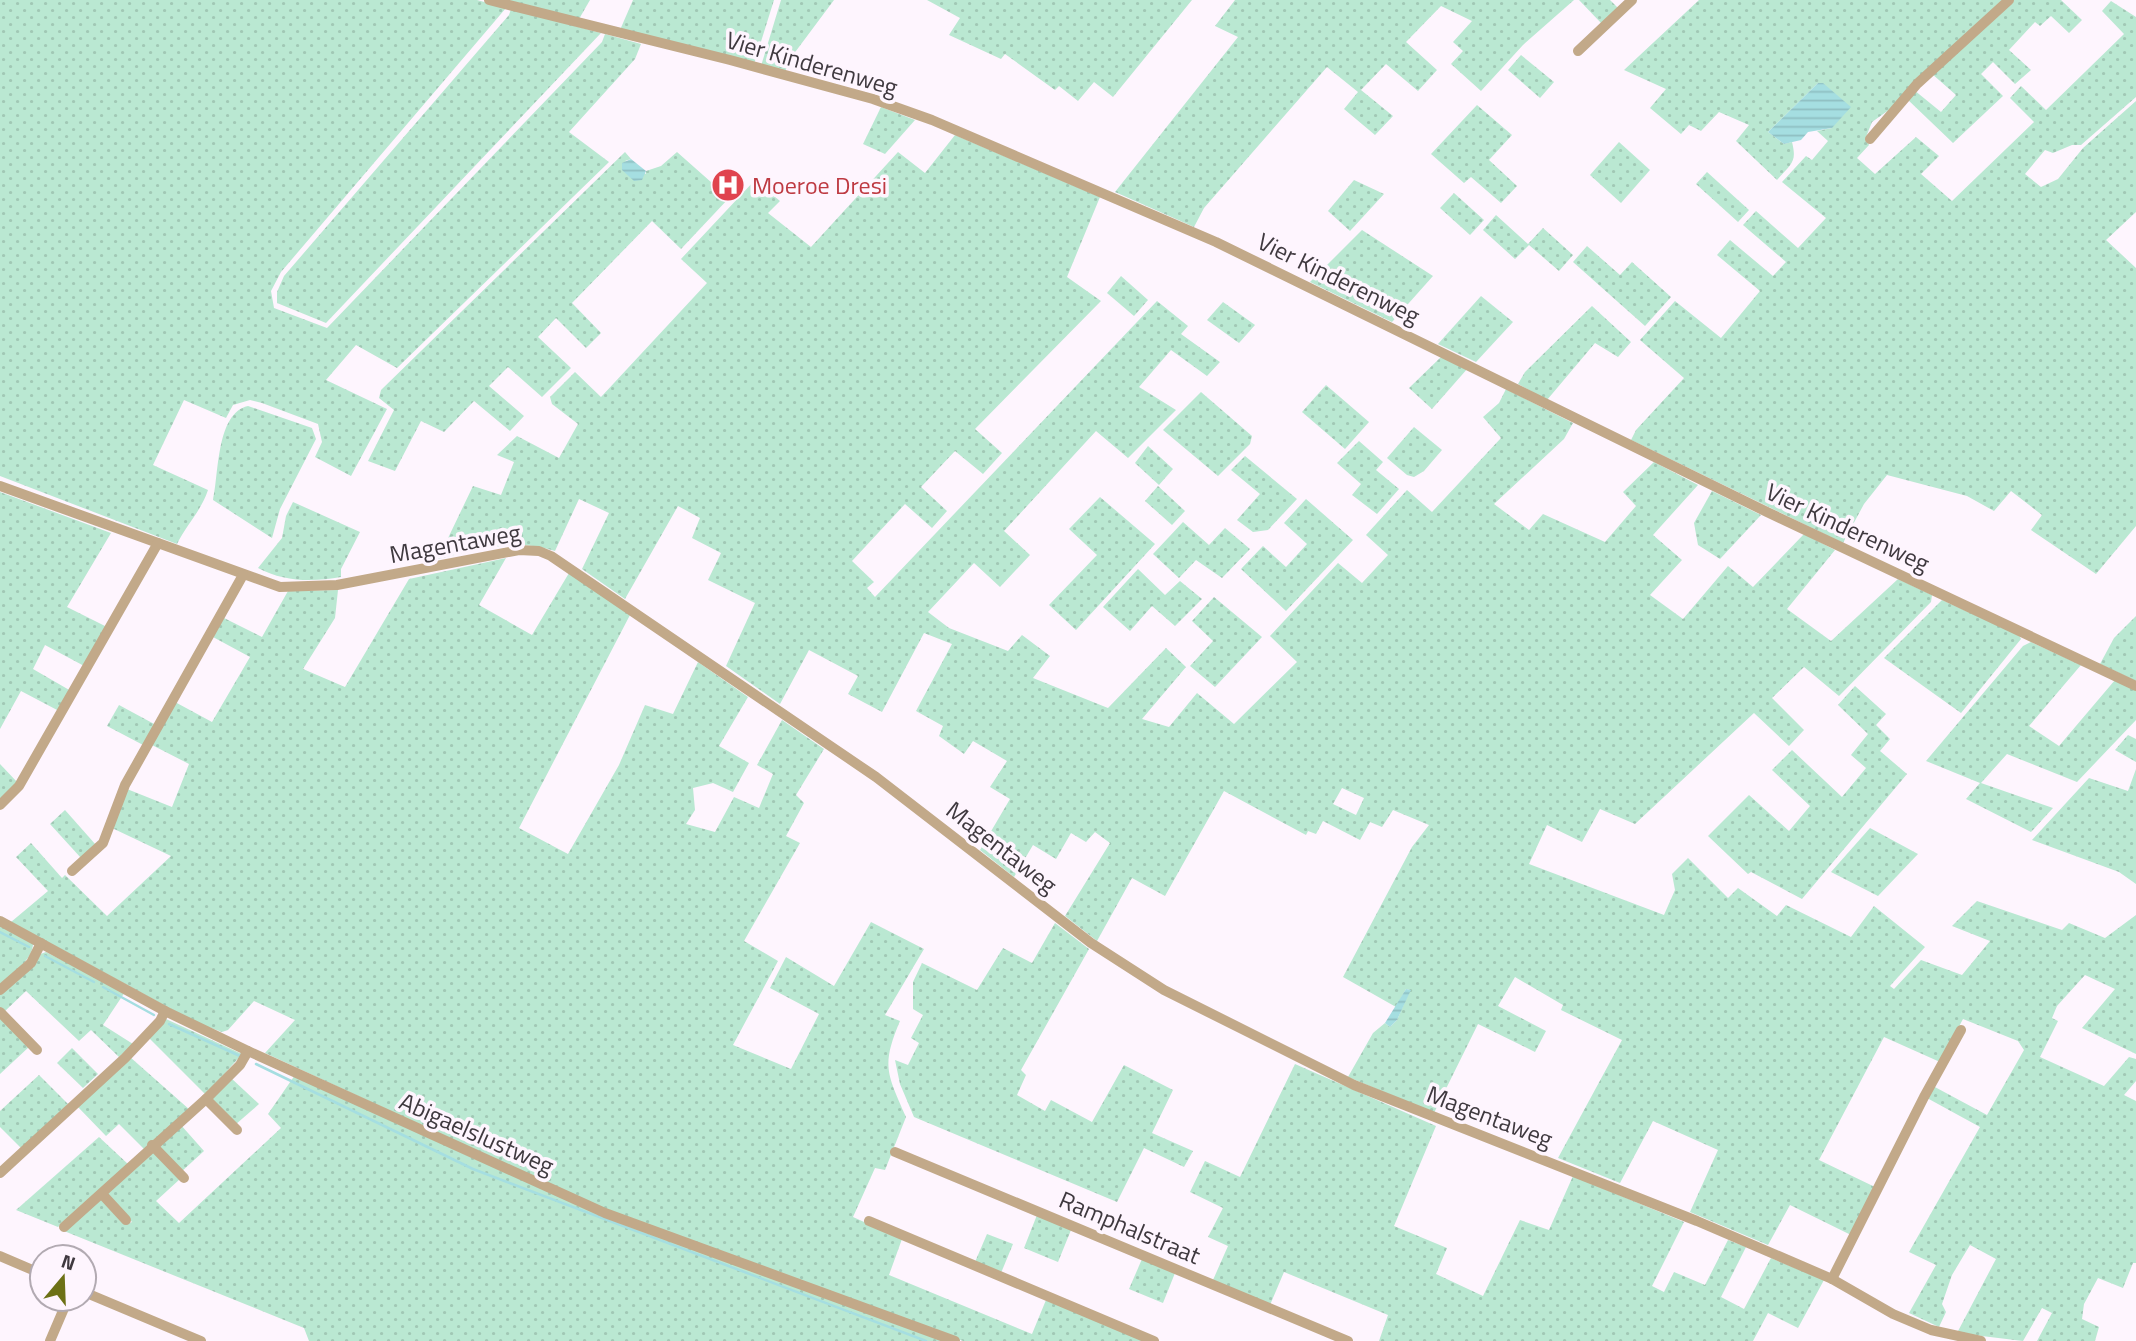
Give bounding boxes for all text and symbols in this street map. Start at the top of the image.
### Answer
street label: Vier Kinderenweg [722,21,902,105]
hospital icon: Moeroe Dresi [709,166,747,204]
place label: Moeroe Dresi [752,167,887,203]
street label: Vier Kinderenweg [1252,223,1426,333]
street label: Vier Kinderenweg [1760,473,1936,581]
street label: Magentaweg [387,514,523,572]
street label: Magentaweg [939,792,1065,902]
street label: Magentaweg [1422,1075,1558,1157]
street label: Abigaelslustweg [394,1083,560,1183]
street label: Ramphalstraat [1054,1181,1207,1273]
north arrow [28,1243,98,1313]
text: N [58,1246,80,1277]

